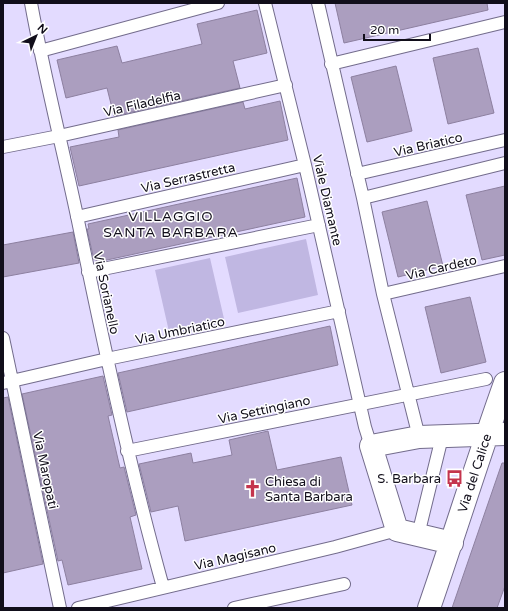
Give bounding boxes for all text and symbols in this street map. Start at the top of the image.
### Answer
north arrow [16,16,56,56]
scale bar [364,16,430,42]
text: N [35,21,50,37]
text: 20 m [370,23,399,37]
street label: Via Filadelfia [102,87,182,121]
street label: Via Briatico [392,129,464,161]
street label: Viale Diamante [309,153,345,247]
street label: Via Serrastretta [140,159,237,197]
district label: VILLAGGIO SANTA BARBARA [103,208,239,241]
street label: Via Sorianello [89,251,123,336]
street label: Via Cardeto [404,252,478,284]
street label: Via Umbriatico [134,314,226,348]
street label: Via Settingiano [217,392,312,428]
street label: Via Maropati [29,430,61,510]
street label: Via del Calice [455,432,495,515]
bus stop icon: S. Barbara [444,468,464,488]
place label: S. Barbara [377,471,441,487]
place label: Chiesa di Santa Barbara [265,474,353,505]
church icon: Chiesa di Santa Barbara [242,478,262,498]
street label: Via Magisano [193,540,278,574]

